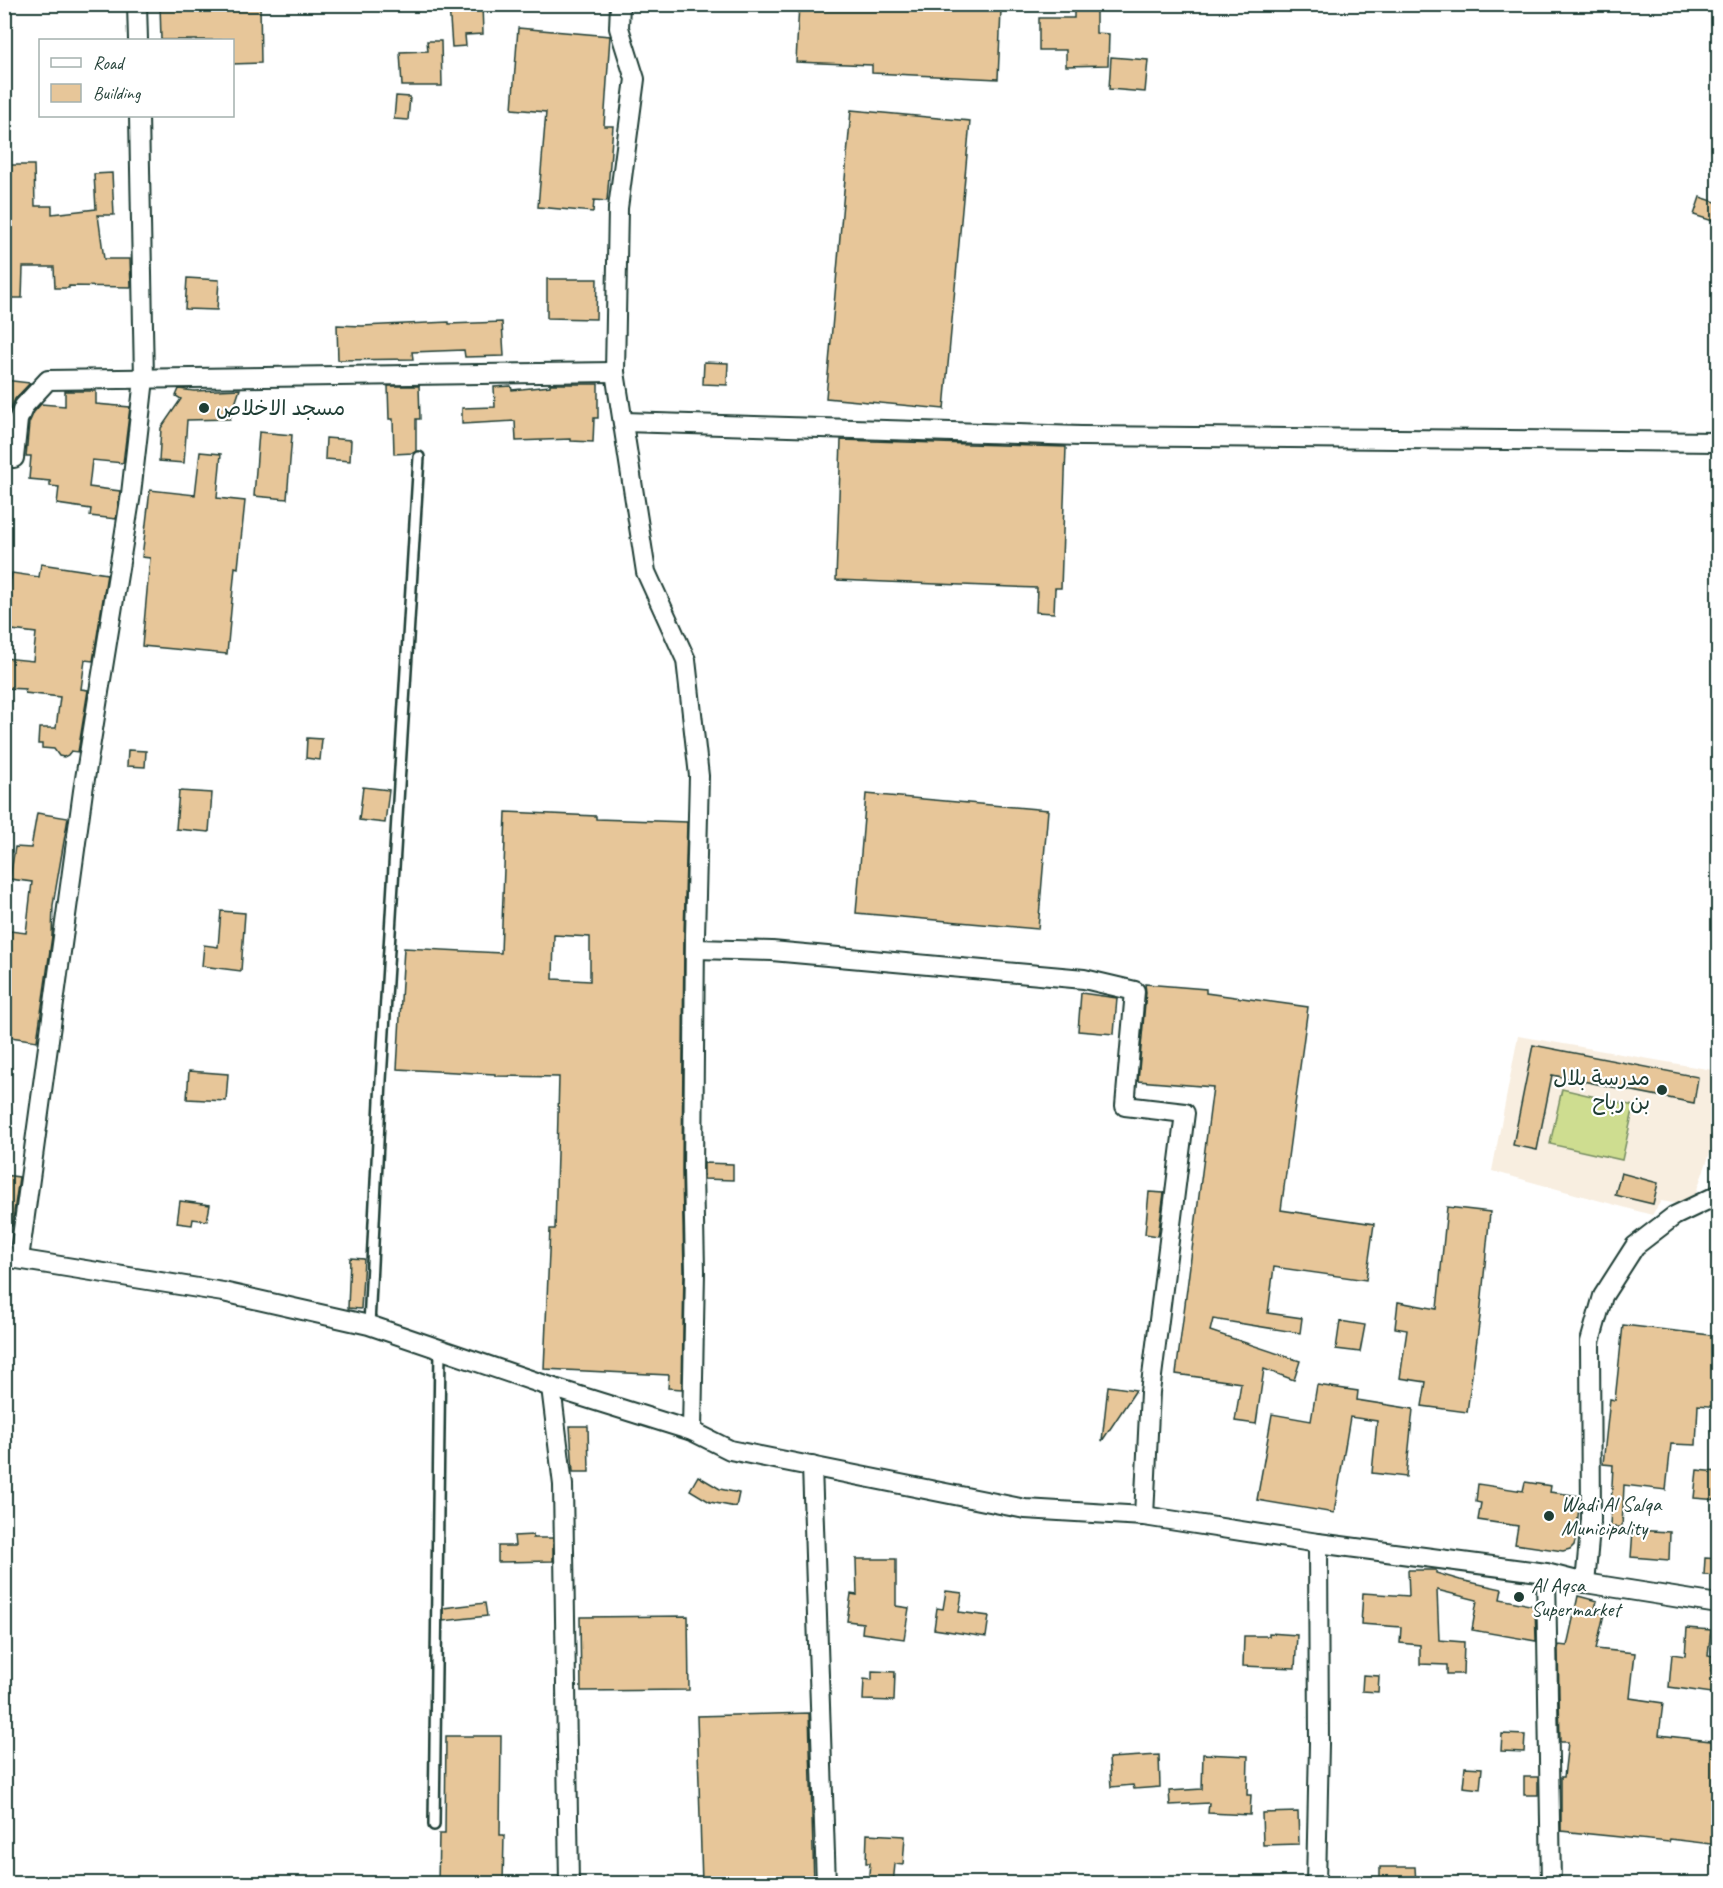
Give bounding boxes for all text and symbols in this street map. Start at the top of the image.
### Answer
legend [39,39,234,117]
text: Road [93,52,126,74]
text: Building [93,82,142,104]
place label: مسجد الاخلاص [216,395,345,421]
marker: مسجد الاخلاص [197,401,211,415]
place label: مدرسة بلال بن رباح [1553,1065,1650,1115]
marker: مدرسة بلال بن رباح [1655,1083,1669,1097]
place label: Wadi Al Salqa Municipality [1561,1491,1663,1541]
marker: Wadi Al Salqa Municipality [1542,1509,1556,1523]
place label: Al Aqsa Supermarket [1531,1572,1623,1622]
marker: Al Aqsa Supermarket [1512,1590,1526,1604]

